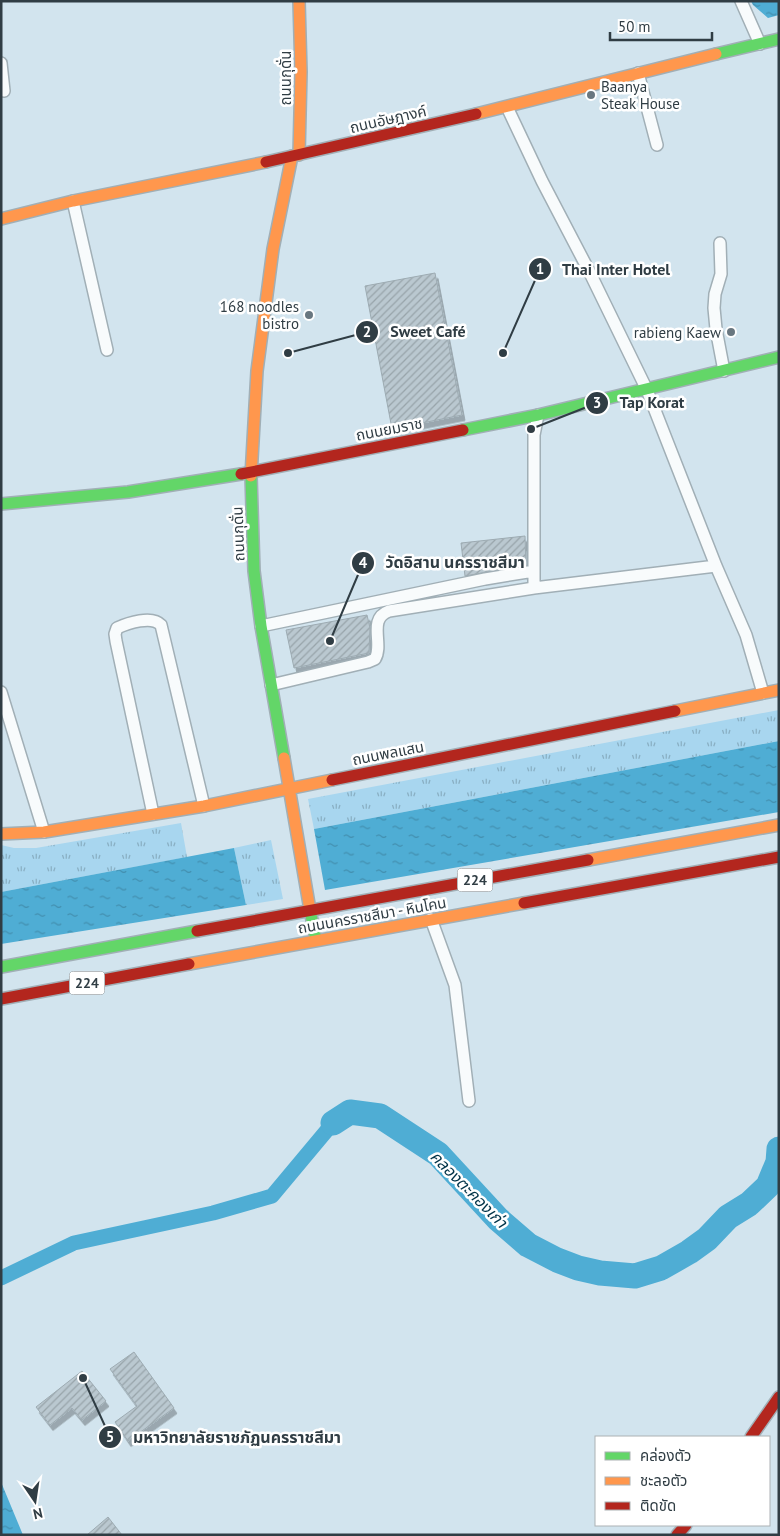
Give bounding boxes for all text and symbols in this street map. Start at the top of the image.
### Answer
scale bar [610,10,712,42]
text: 50 m [618,17,651,36]
street label: ถนนกุดั่น [275,51,295,105]
place label: Baanya Steak House [601,77,680,113]
marker: Baanya Steak House [585,89,597,101]
street label: ถนนอัษฎางค์ [348,101,428,137]
callout: Thai Inter Hotel [527,254,680,285]
text: 1 [536,259,544,278]
text: Thai Inter Hotel [562,259,670,279]
place label: 168 noodles bistro [220,297,299,333]
marker: 168 noodles bistro [303,309,315,321]
callout: Sweet Café [355,316,475,347]
text: Sweet Café [390,321,466,341]
text: 2 [363,322,371,341]
place label: rabieng Kaew [634,323,721,342]
marker: rabieng Kaew [725,326,737,338]
callout: Tap Korat [584,387,694,418]
text: Tap Korat [620,392,685,412]
text: 3 [593,393,601,412]
street label: ถนนยมราช [354,413,424,445]
street label: ถนนกุดั่น [227,506,248,562]
callout: วัดอิสาน นครราชสีมา [350,547,535,578]
text: วัดอิสาน นครราชสีมา [385,552,525,572]
text: 4 [359,553,368,572]
street label: ถนนพลแสน [351,737,425,769]
road number: 224 [458,868,492,892]
street label: ถนนนครราชสีมา - หินโคน [296,893,448,937]
road number: 224 [70,971,104,994]
water label: คลองตะคองเก่า [426,1146,513,1233]
callout: มหาวิทยาลัยราชภัฏนครราชสีมา [98,1422,351,1453]
text: 5 [106,1427,114,1446]
text: มหาวิทยาลัยราชภัฏนครราชสีมา [133,1427,341,1447]
legend [595,1436,770,1526]
text: คล่องตัว [640,1446,691,1465]
text: ชะลอตัว [640,1471,687,1490]
north arrow [10,1476,60,1526]
text: ติดขัด [640,1496,676,1515]
text: N [31,1504,44,1523]

